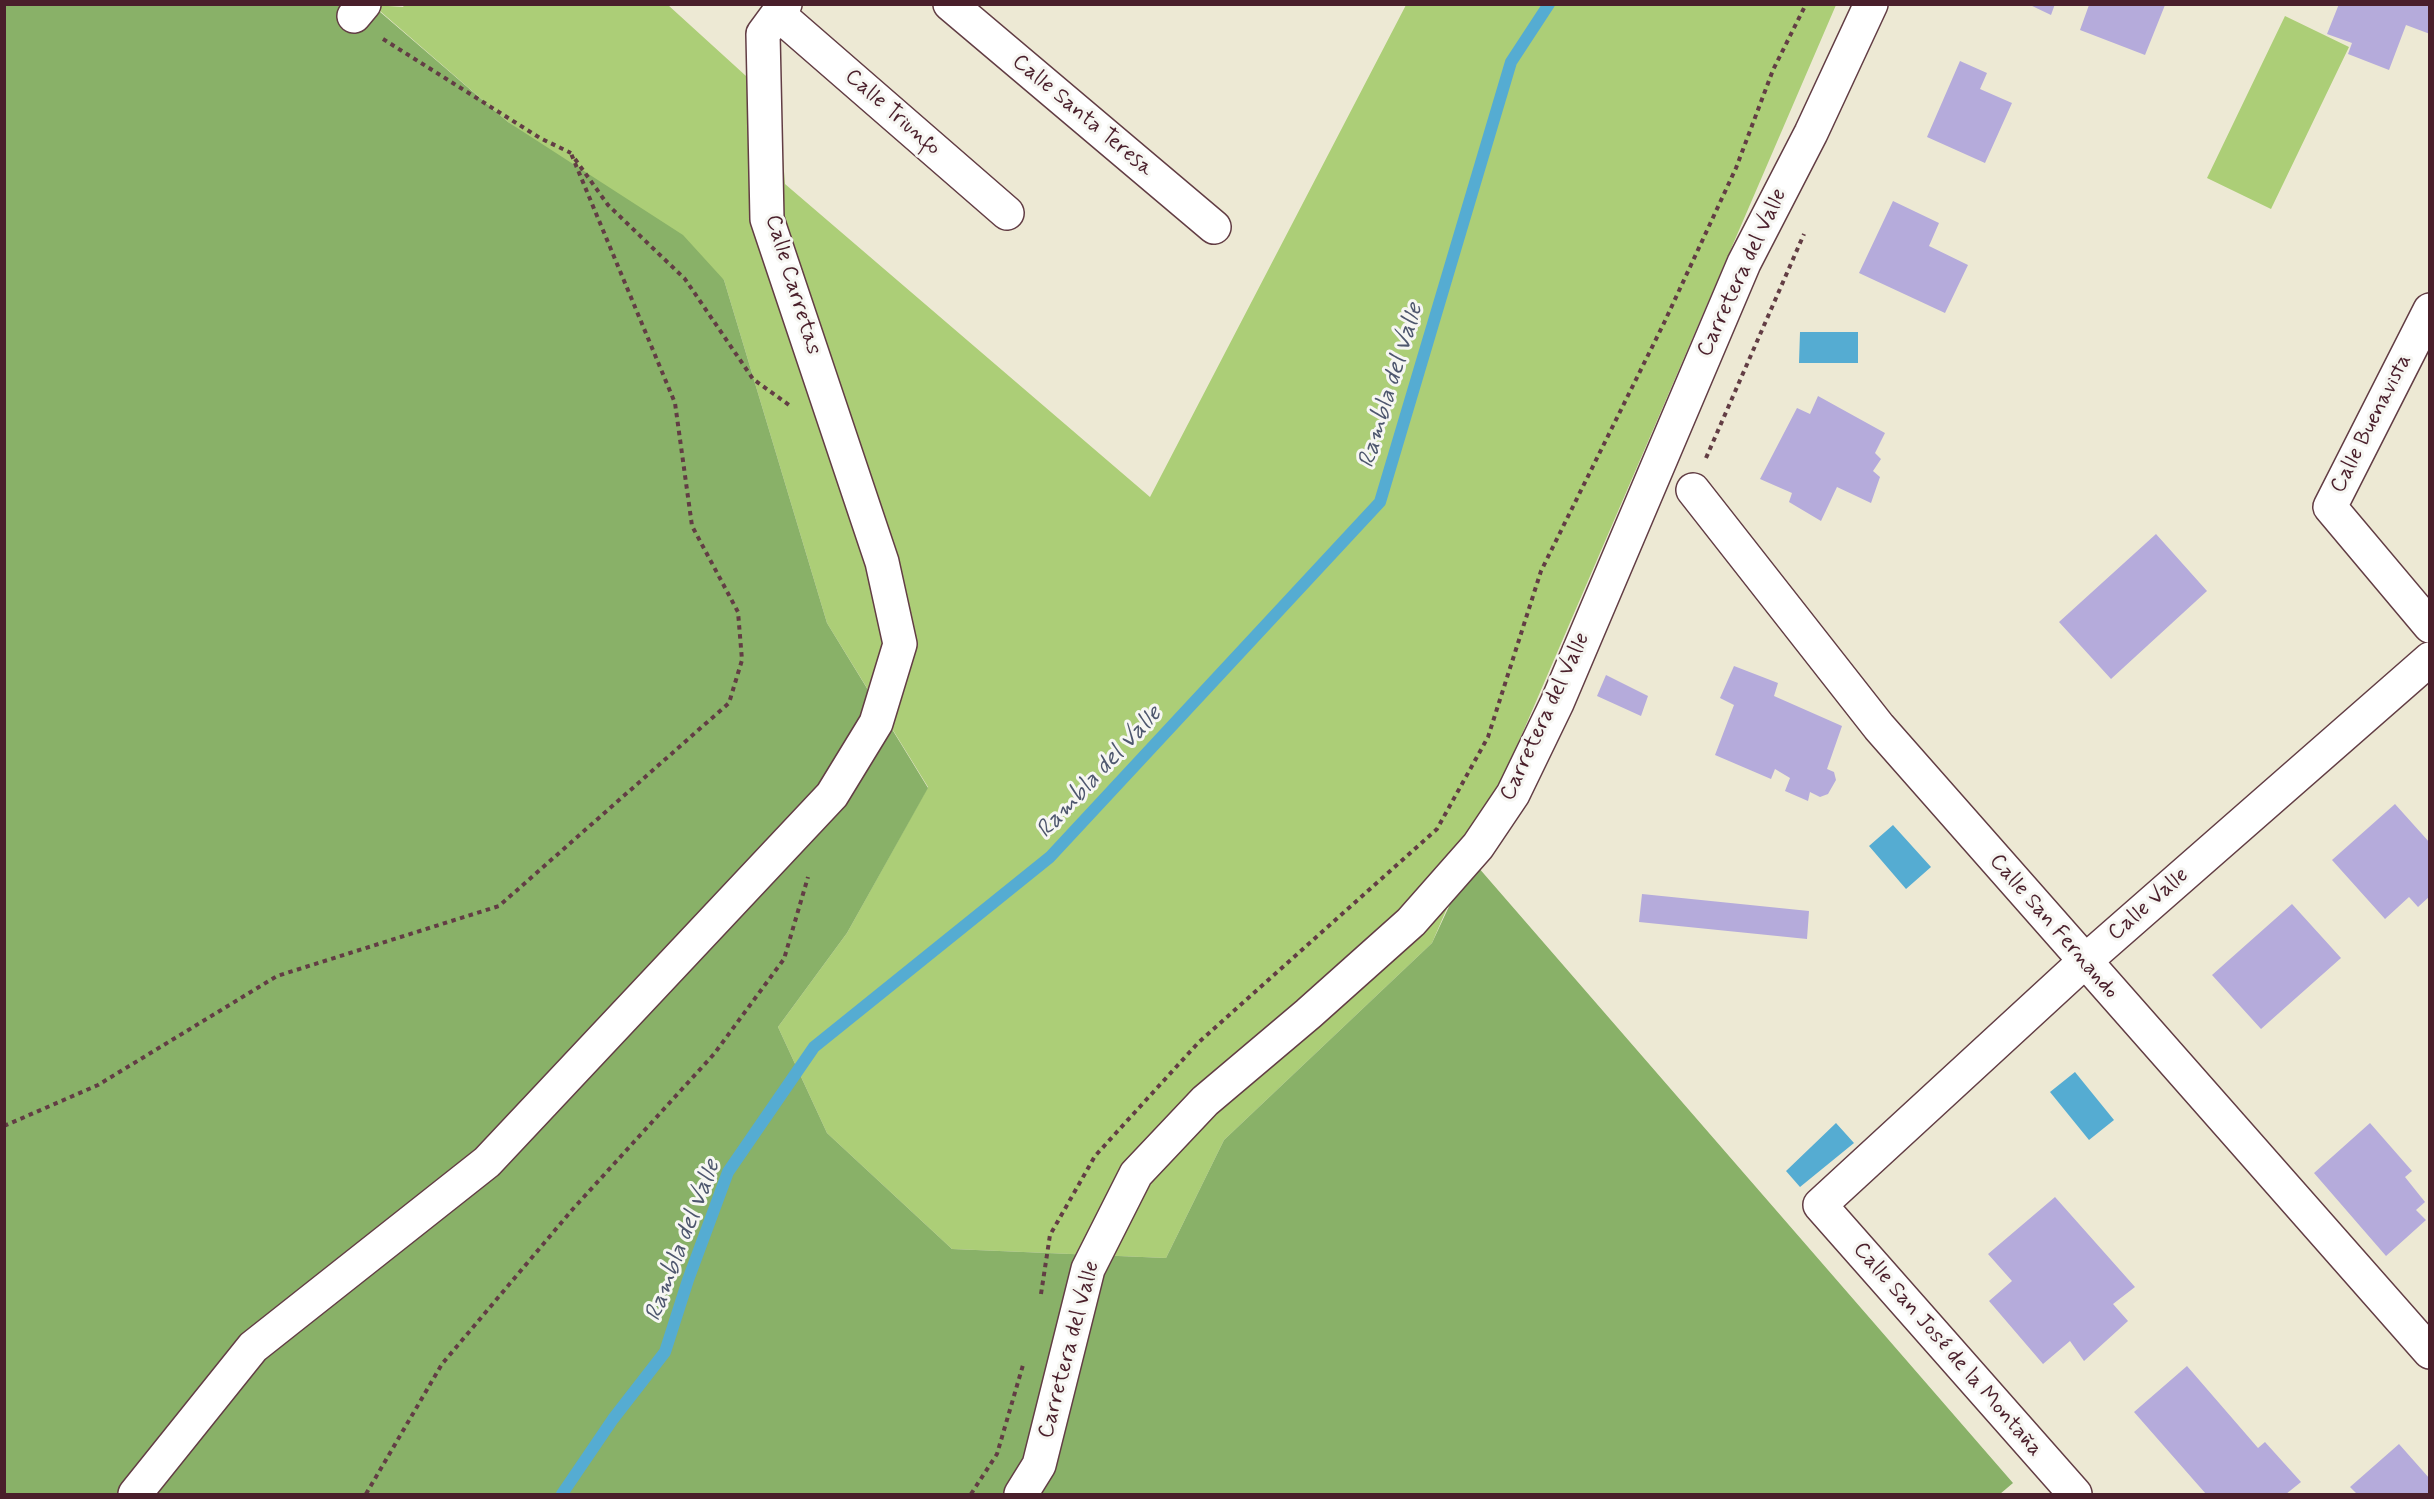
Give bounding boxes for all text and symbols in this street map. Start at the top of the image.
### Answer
street label: Calle Santa Teresa [1006,49,1158,183]
street label: Calle Triunfo [839,64,945,162]
street label: Carretera del Valle [1692,185,1794,361]
street label: Calle Carretas [758,212,826,358]
water label: Rambla del Valle [1353,300,1431,472]
street label: Calle Buenavista [2326,350,2418,498]
street label: Carretera del Valle [1495,629,1597,805]
water label: Rambla del Valle [1031,701,1169,845]
street label: Calle San Fernando [1983,849,2123,1005]
street label: Calle Valle [2103,863,2195,947]
water label: Rambla del Valle [640,1156,728,1326]
street label: Calle San José de la Montaña [1847,1237,2047,1463]
street label: Carretera del Valle [1034,1258,1106,1442]

